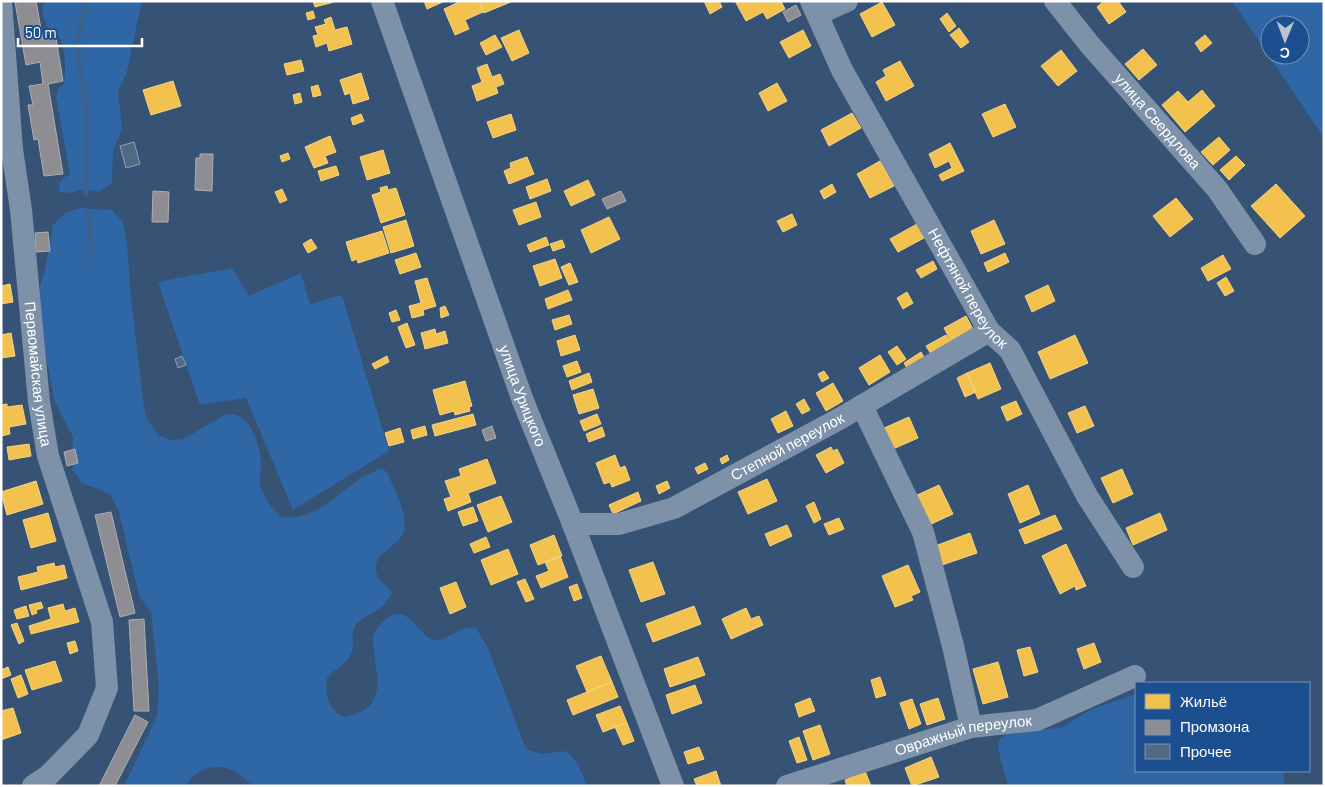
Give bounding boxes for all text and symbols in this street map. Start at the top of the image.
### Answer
scale bar [18,15,141,47]
north arrow [1260,15,1310,65]
text: 50 m [25,23,57,41]
text: С [1280,45,1290,62]
street label: улица Свердлова [1111,69,1205,173]
street label: Нефтяной переулок [925,225,1012,352]
street label: Первомайская улица [22,301,56,448]
street label: улица Урицкого [496,342,550,449]
street label: Степной переулок [727,408,847,484]
legend [1135,682,1310,772]
text: Жильё [1180,692,1227,710]
street label: Овражный переулок [892,711,1033,759]
text: Промзона [1180,717,1250,735]
text: Прочее [1180,742,1232,760]

